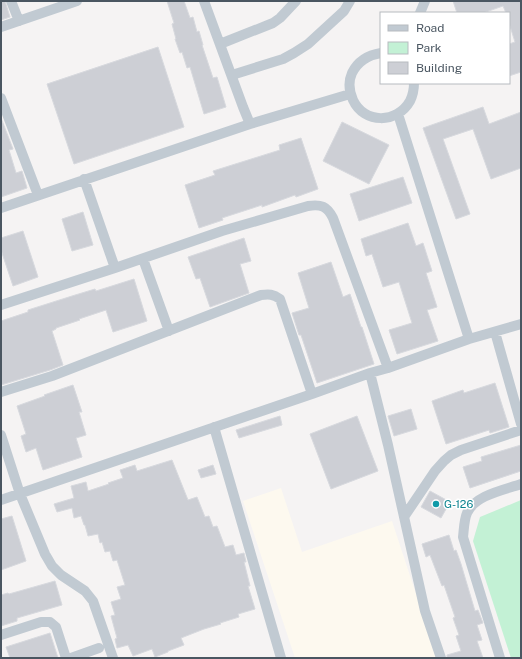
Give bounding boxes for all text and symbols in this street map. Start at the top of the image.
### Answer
legend [380,12,510,84]
text: Road [416,21,444,35]
text: Park [416,41,442,55]
text: Building [416,61,462,75]
place label: G-126 [444,498,473,510]
marker: G-126 [431,499,441,509]

